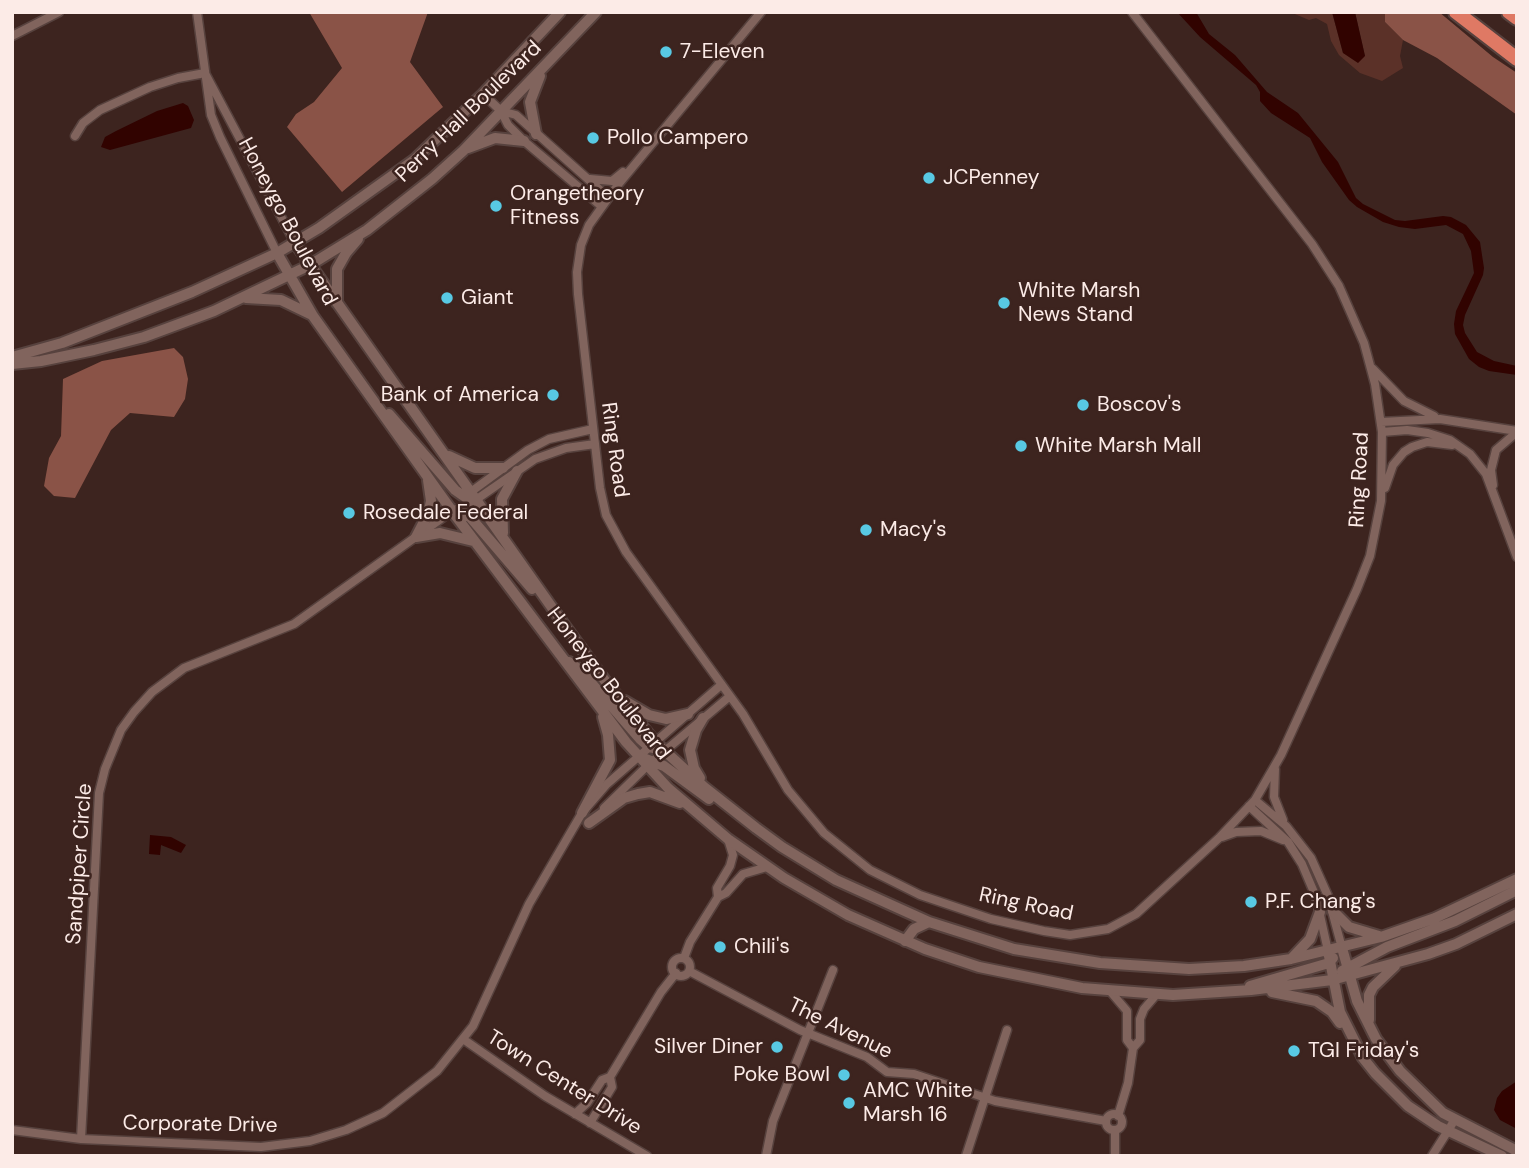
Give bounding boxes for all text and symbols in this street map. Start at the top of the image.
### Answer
street label: Perry Hall Boulevard [391,36,547,188]
place label: 7-Eleven [680,39,764,65]
marker: 7-Eleven [658,44,674,60]
place label: Pollo Campero [607,125,749,151]
marker: Pollo Campero [585,130,601,146]
street label: Honeygo Boulevard [232,134,342,310]
place label: JCPenney [943,165,1039,191]
marker: JCPenney [921,170,937,186]
place label: Orangetheory Fitness [510,181,645,231]
marker: Orangetheory Fitness [488,198,504,214]
place label: White Marsh News Stand [1018,278,1140,328]
place label: Giant [461,285,514,311]
marker: Giant [439,290,455,306]
marker: White Marsh News Stand [996,295,1012,311]
place label: Bank of America [381,382,539,408]
marker: Bank of America [545,387,561,403]
place label: Boscov's [1097,392,1182,418]
marker: Boscov's [1075,397,1091,413]
street label: Ring Road [595,401,633,499]
street label: Ring Road [1345,432,1375,528]
place label: White Marsh Mall [1035,433,1201,459]
marker: White Marsh Mall [1013,438,1029,454]
place label: Rosedale Federal [363,500,528,526]
marker: Rosedale Federal [341,505,357,521]
place label: Macy's [880,517,947,543]
marker: Macy's [858,522,874,538]
street label: Honeygo Boulevard [541,603,675,765]
street label: Sandpiper Circle [62,783,98,945]
street label: Ring Road [977,883,1075,927]
place label: P.F. Chang's [1265,889,1376,915]
marker: P.F. Chang's [1243,894,1259,910]
place label: Chili's [734,934,790,960]
marker: Chili's [712,939,728,955]
street label: The Avenue [784,993,896,1065]
street label: Town Center Drive [482,1025,646,1141]
place label: Silver Diner [654,1034,763,1060]
place label: TGI Friday's [1308,1038,1419,1064]
marker: Silver Diner [769,1039,785,1055]
marker: TGI Friday's [1286,1043,1302,1059]
place label: Poke Bowl [733,1062,830,1088]
marker: Poke Bowl [836,1067,852,1083]
place label: AMC White Marsh 16 [863,1078,973,1128]
marker: AMC White Marsh 16 [841,1095,857,1111]
street label: Corporate Drive [122,1111,278,1139]

